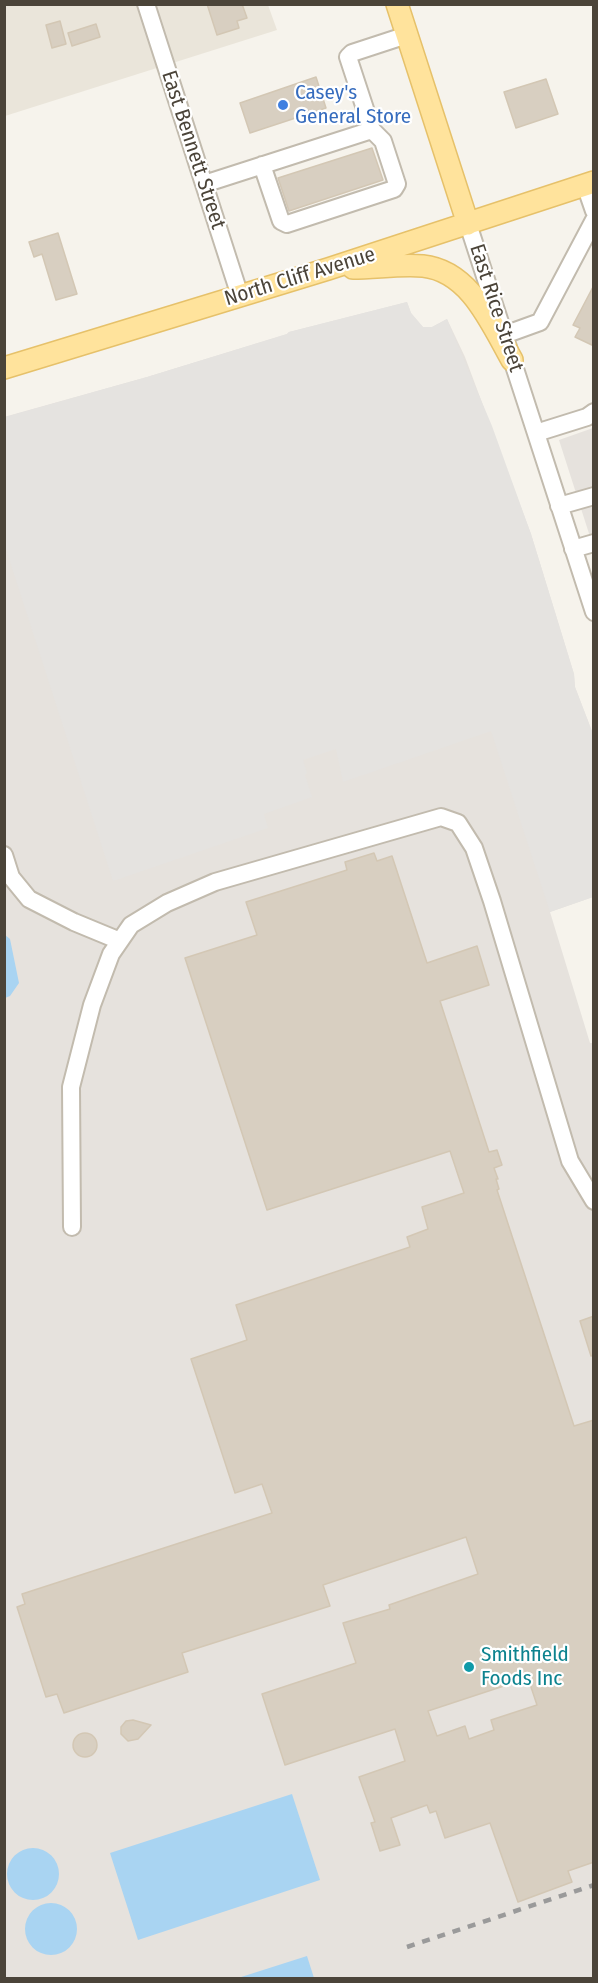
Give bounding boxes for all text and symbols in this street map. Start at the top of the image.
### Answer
street label: East Bennett Street [155,68,231,232]
place label: Casey's General Store [295,80,411,130]
marker: Casey's General Store [276,98,290,112]
street label: East Rice Street [464,241,528,375]
street label: North Cliff Avenue [222,242,378,312]
place label: Smithfield Foods Inc [481,1642,569,1692]
marker: Smithfield Foods Inc [462,1660,476,1674]

